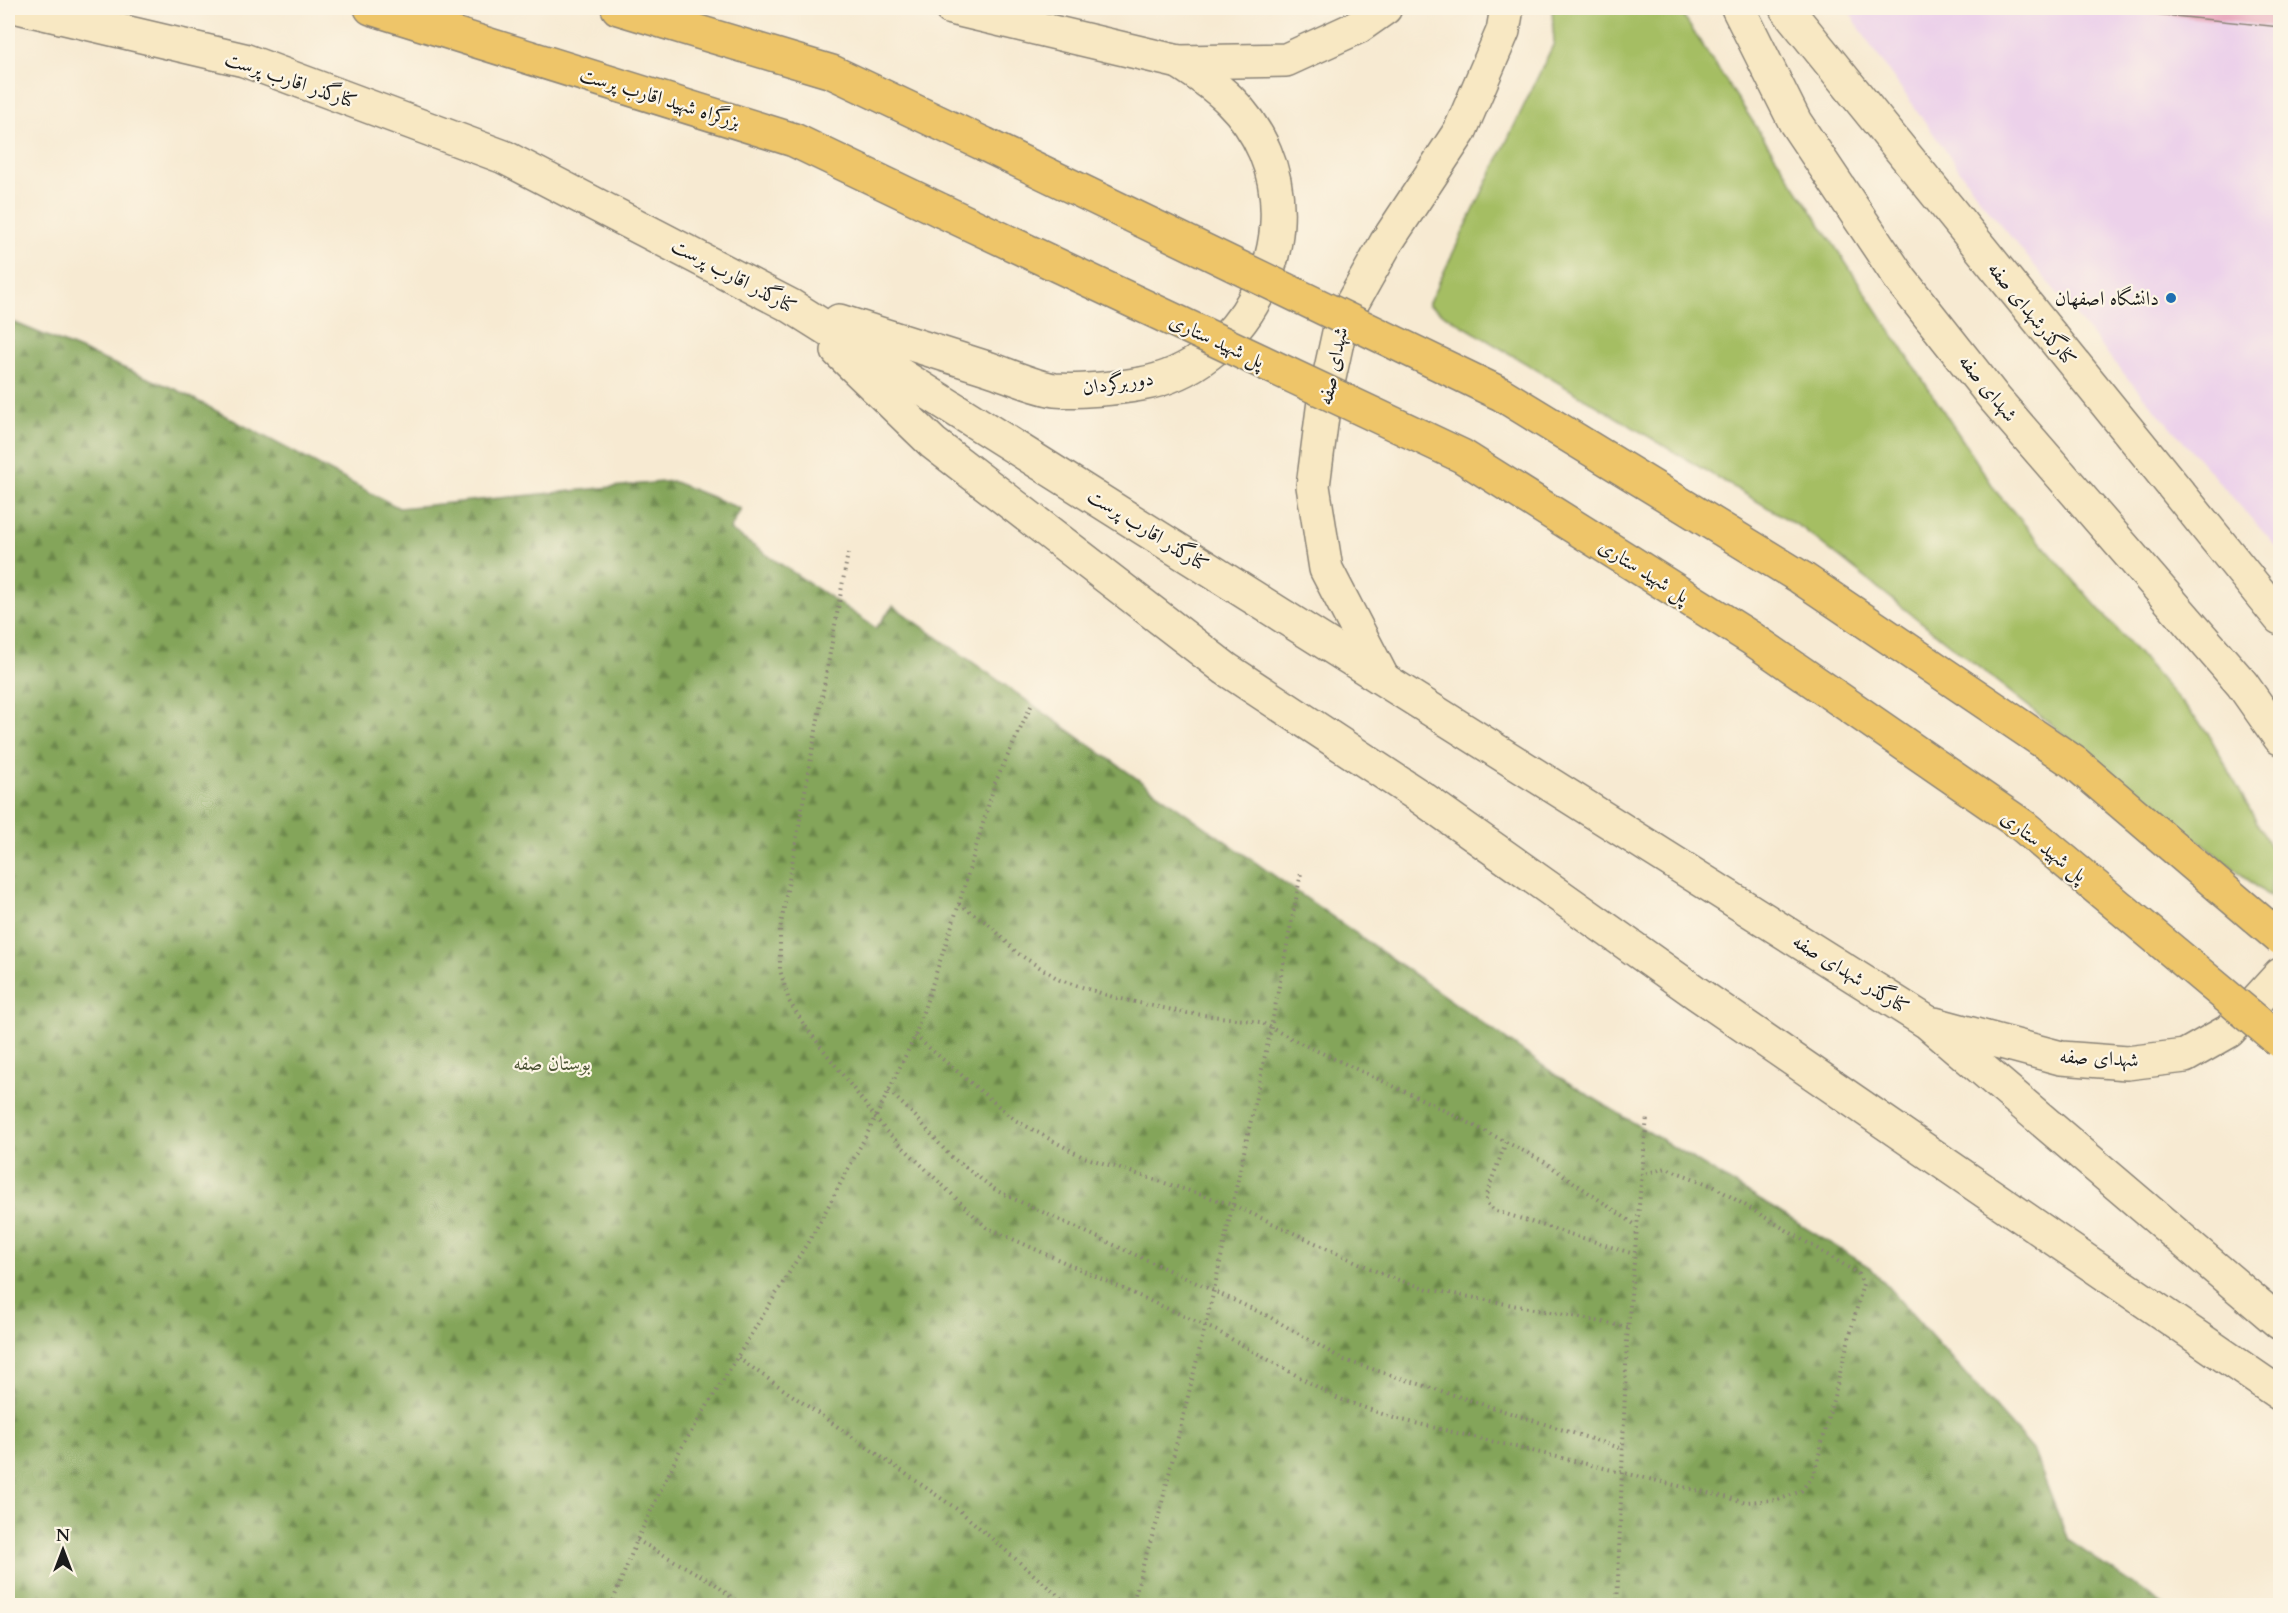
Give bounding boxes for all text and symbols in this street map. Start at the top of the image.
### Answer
street label: کنارگذر اقارب پرست [221,44,361,115]
street label: بزرگراه شهید اقارب پرست [576,61,744,135]
street label: کنارگذر اقارب پرست [667,231,802,320]
street label: کنارگذرشهدای صفه [1981,255,2083,372]
place label: دانشگاه اصفهان [2055,285,2159,312]
marker: دانشگاه اصفهان [2164,291,2178,305]
street label: پل شهید ستاری [1165,307,1270,376]
street label: شهدای صفه [1312,324,1354,408]
street label: شهدای صفه [1952,349,2024,427]
street label: دوربرگردان [1081,365,1155,401]
street label: کنارگذر اقارب پرست [1082,481,1214,578]
street label: پل شهید ستاری [1593,533,1695,611]
street label: پل شهید ستاری [1995,804,2093,890]
street label: کنارگذر شهدای صفه [1788,927,1915,1021]
street label: شهدای صفه [2059,1042,2139,1074]
park label: بوستان صفه [513,1050,591,1077]
north arrow [33,1520,93,1580]
text: N [56,1525,70,1547]

